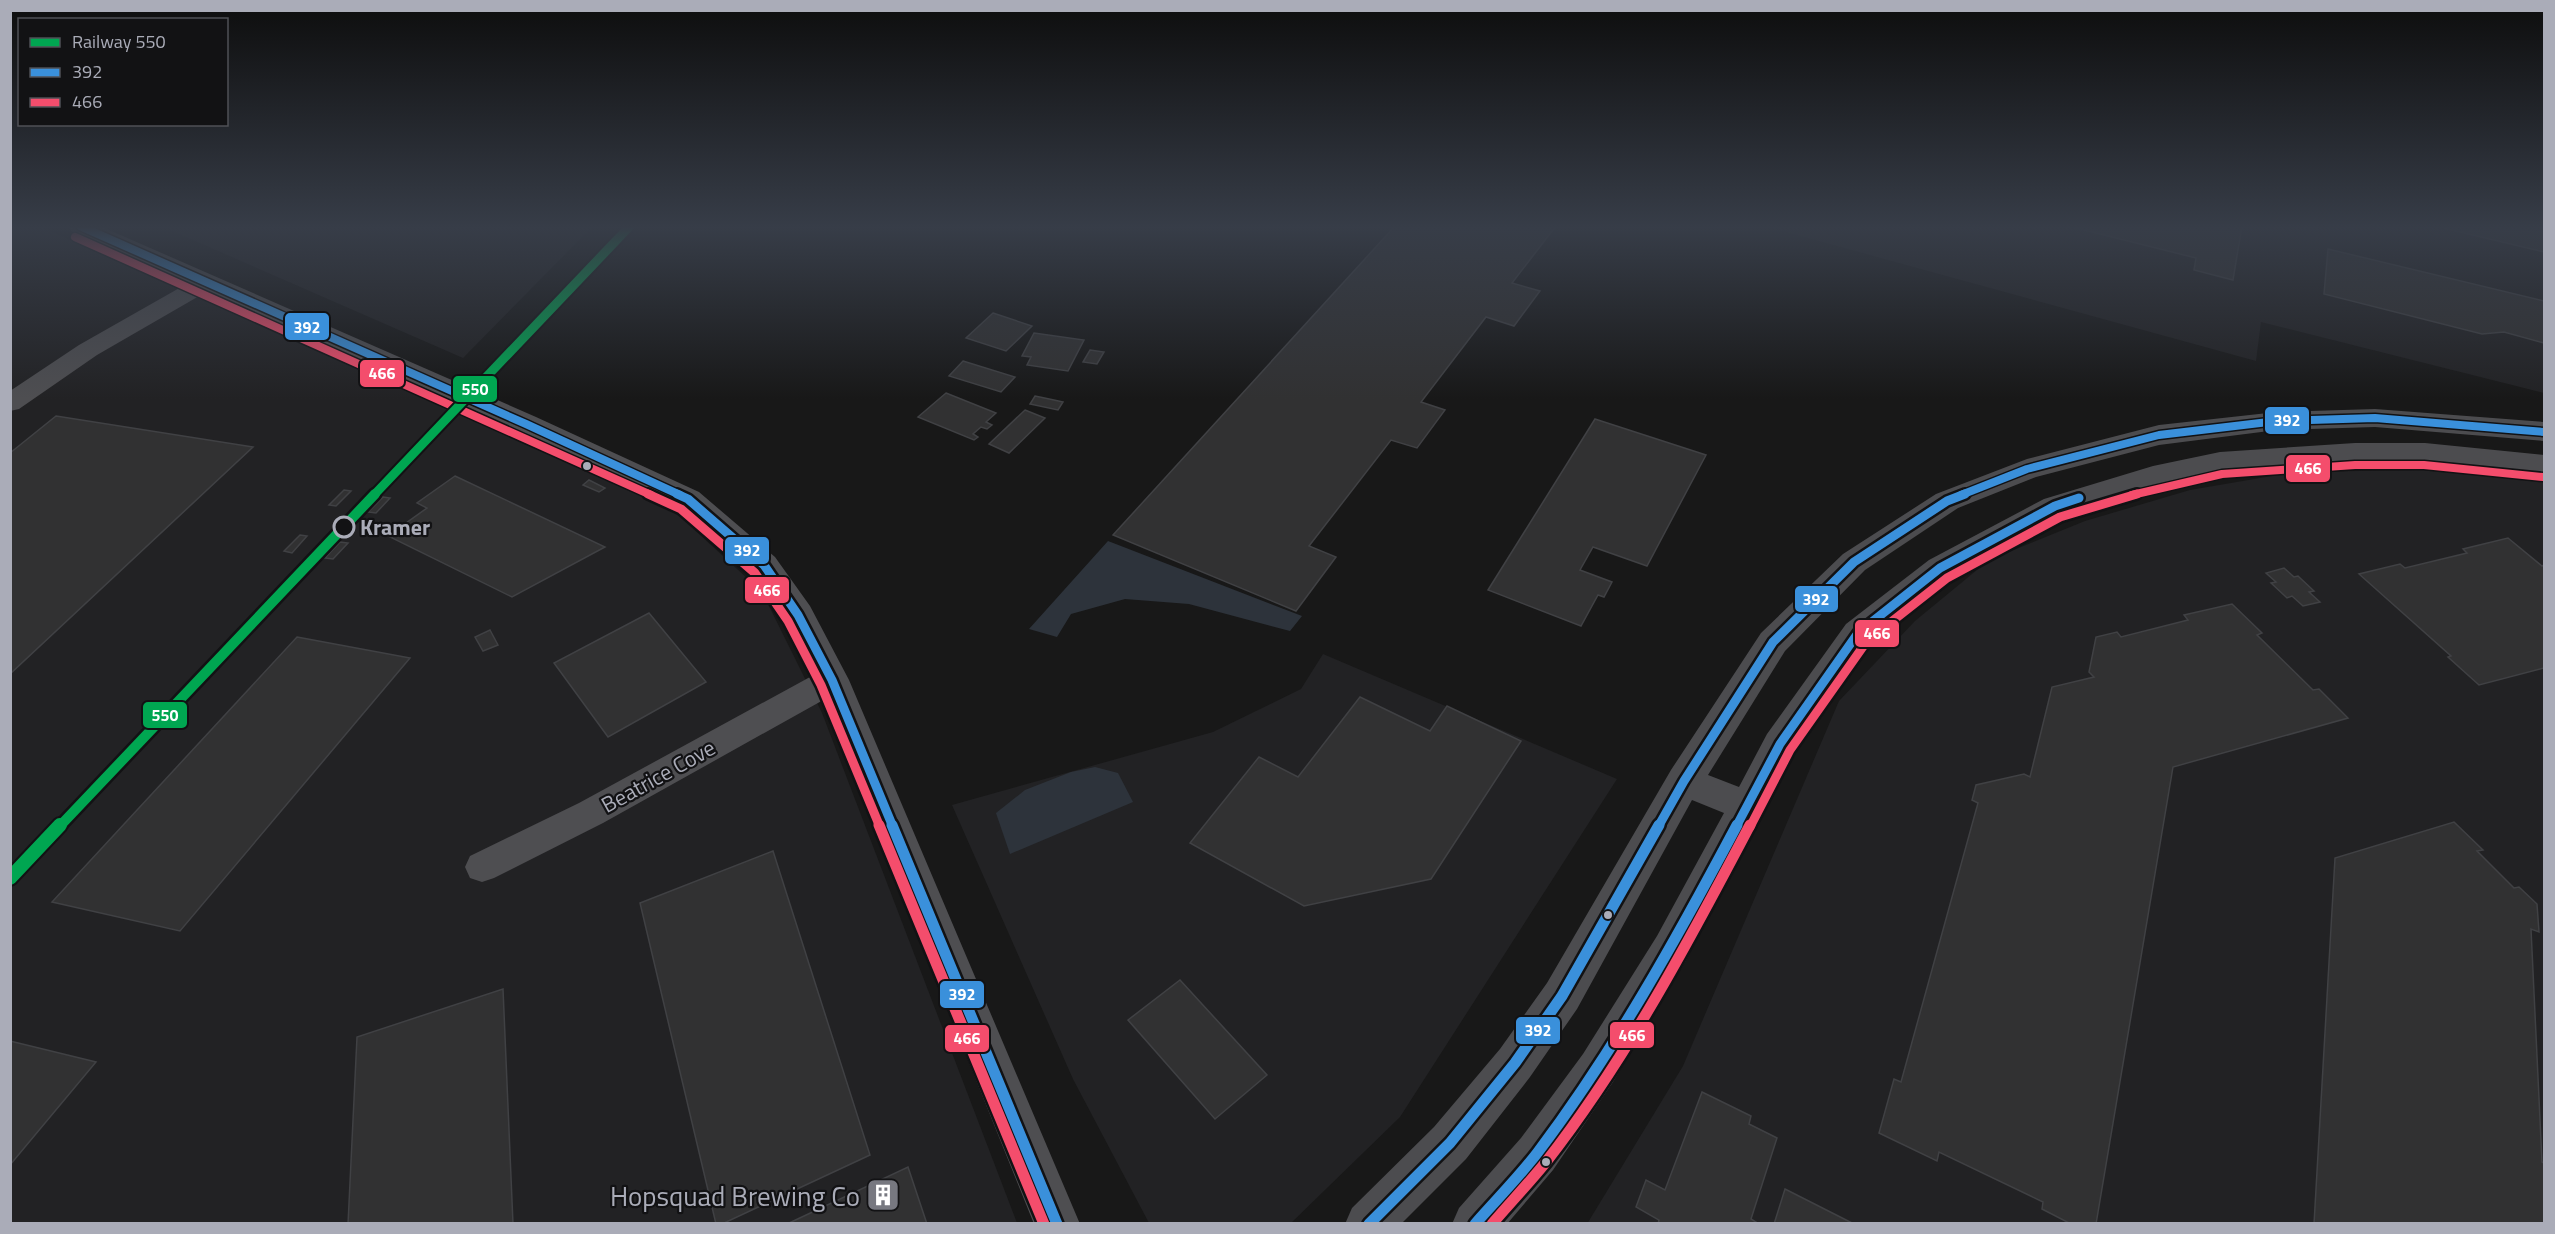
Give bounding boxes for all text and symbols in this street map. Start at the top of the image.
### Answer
legend [18,18,228,126]
text: Railway 550 [72,28,166,55]
text: 392 [72,58,102,85]
text: 466 [72,88,102,115]
line badge: 392 [284,312,330,341]
text: 392 [294,315,320,339]
line badge: 466 [359,359,405,388]
text: 466 [369,361,395,385]
line badge: 550 [452,375,498,403]
text: 550 [462,377,488,401]
line badge: 392 [2264,406,2310,435]
text: 392 [2274,408,2300,432]
line badge: 466 [2285,454,2331,483]
text: 466 [2295,456,2321,480]
unlabelled marker [581,460,593,472]
place label: Kramer [360,510,430,544]
marker: Kramer [333,516,355,538]
line badge: 392 [724,536,770,565]
text: 392 [734,538,760,562]
line badge: 466 [744,576,790,604]
text: 466 [754,578,780,602]
line badge: 392 [1794,585,1839,613]
text: 392 [1803,587,1829,611]
line badge: 466 [1854,619,1900,648]
text: 466 [1864,621,1890,645]
line badge: 550 [142,701,188,729]
text: 550 [152,703,178,727]
street label: Beatrice Cove [595,731,721,821]
unlabelled marker [1602,909,1614,921]
line badge: 392 [939,980,985,1009]
text: 392 [949,982,975,1006]
line badge: 392 [1515,1016,1561,1045]
text: 392 [1525,1018,1551,1042]
line badge: 466 [1609,1021,1655,1049]
text: 466 [1619,1023,1645,1047]
line badge: 466 [944,1024,990,1053]
text: 466 [954,1026,980,1050]
unlabelled marker [1540,1156,1552,1168]
place label: Hopsquad Brewing Co [610,1175,860,1216]
building icon: Hopsquad Brewing Co [865,1177,901,1213]

